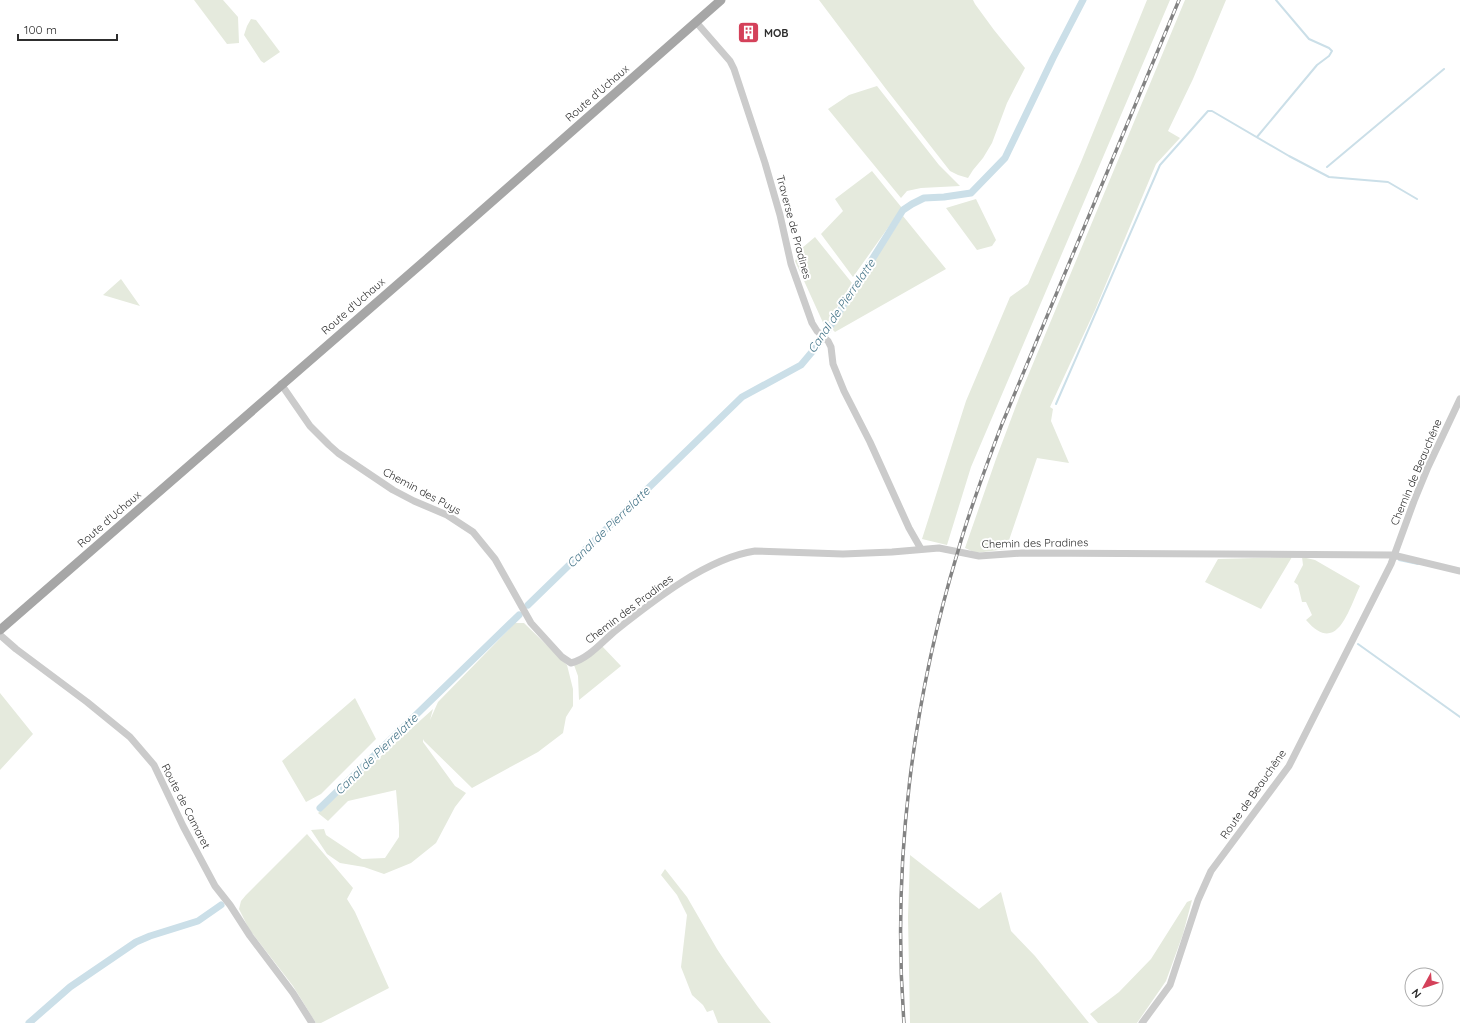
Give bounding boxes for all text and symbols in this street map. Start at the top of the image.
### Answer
scale bar [18,16,117,42]
building icon: MOB [736,20,762,46]
text: 100 m [24,22,57,37]
place label: MOB [764,26,789,40]
street label: Route d'Uchaux [562,62,632,124]
street label: Traverse de Pradines [773,173,815,281]
water label: Canal de Pierrelatte [804,255,879,356]
street label: Route d'Uchaux [318,275,388,337]
street label: Chemin de Beauchêne [1387,417,1445,527]
street label: Chemin des Puys [381,465,463,517]
water label: Canal de Pierrelatte [563,483,654,571]
street label: Route d'Uchaux [74,488,144,550]
street label: Chemin des Pradines [982,535,1088,551]
street label: Chemin des Pradines [582,571,676,647]
water label: Canal de Pierrelatte [331,710,422,798]
street label: Route de Beauchêne [1217,747,1289,841]
street label: Route de Camaret [159,761,214,851]
north arrow [1404,967,1444,1007]
text: N [1408,986,1424,1001]

